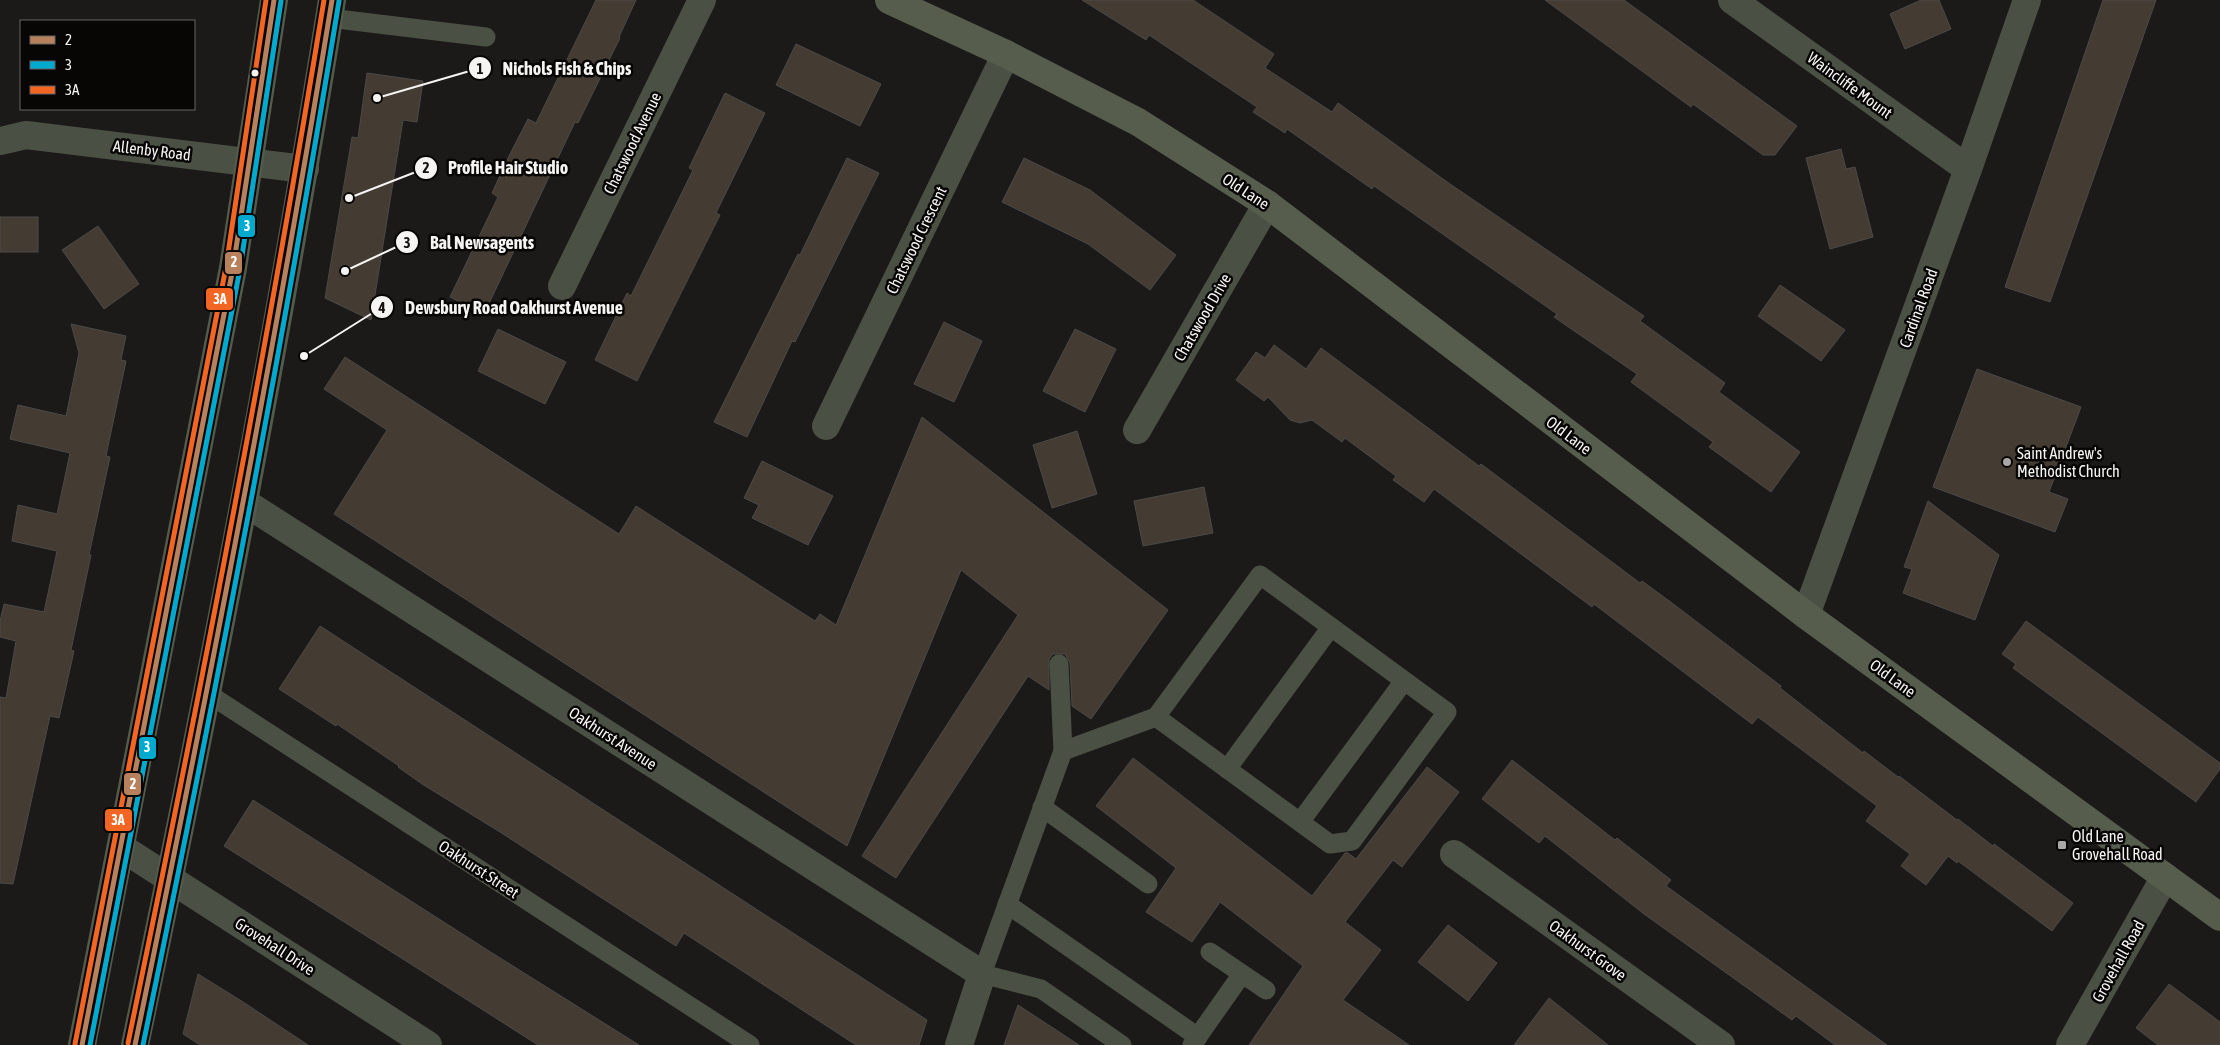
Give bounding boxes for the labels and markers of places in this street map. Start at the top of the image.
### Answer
callout: Nichols Fish & Chips [467,52,641,85]
unlabelled marker [250,68,260,78]
callout: Profile Hair Studio [413,151,578,184]
callout: Bal Newsagents [395,226,544,259]
callout: Dewsbury Road Oakhurst Avenue [370,291,633,324]
place label: Saint Andrew's Methodist Church [2017,444,2120,480]
marker: Saint Andrew's Methodist Church [2001,456,2013,468]
place label: Old Lane Grovehall Road [2072,827,2163,863]
marker: Old Lane Grovehall Road [2056,839,2068,851]

